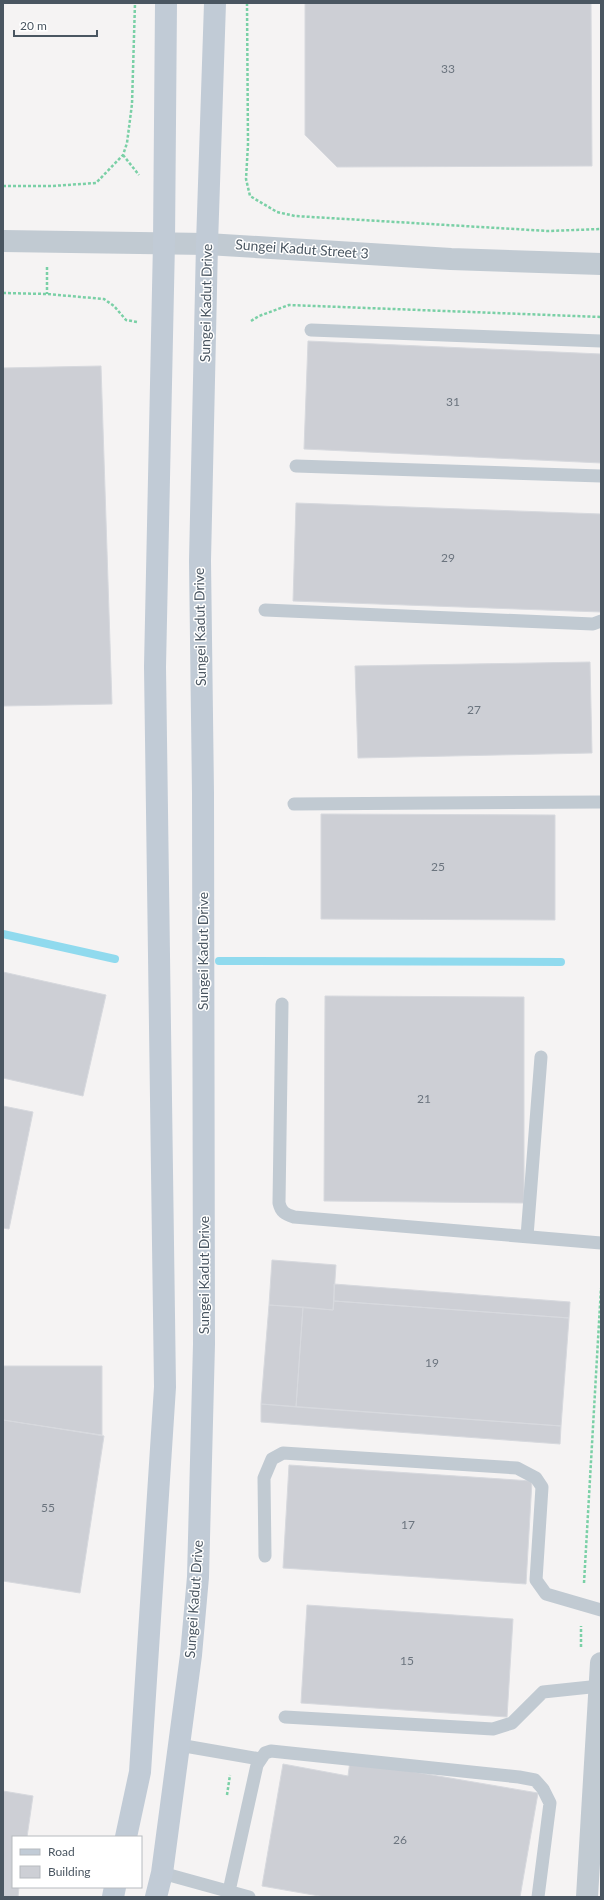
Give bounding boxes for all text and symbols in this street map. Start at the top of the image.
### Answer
scale bar [14,12,97,38]
text: 20 m [20,18,47,33]
house number: 33 [441,61,455,76]
street label: Sungei Kadut Street 3 [235,235,369,262]
street label: Sungei Kadut Drive [196,244,215,362]
house number: 31 [446,394,460,409]
house number: 29 [441,550,455,565]
street label: Sungei Kadut Drive [190,568,209,686]
house number: 27 [467,702,481,717]
house number: 25 [431,859,445,874]
street label: Sungei Kadut Drive [194,892,211,1010]
house number: 21 [417,1091,431,1106]
street label: Sungei Kadut Drive [195,1216,212,1334]
house number: 19 [425,1355,439,1370]
house number: 55 [41,1500,55,1515]
house number: 17 [401,1517,415,1532]
street label: Sungei Kadut Drive [181,1539,206,1659]
house number: 15 [400,1653,414,1668]
house number: 26 [393,1832,407,1847]
legend [12,1836,142,1888]
text: Road [48,1844,75,1859]
text: Building [48,1864,91,1879]

